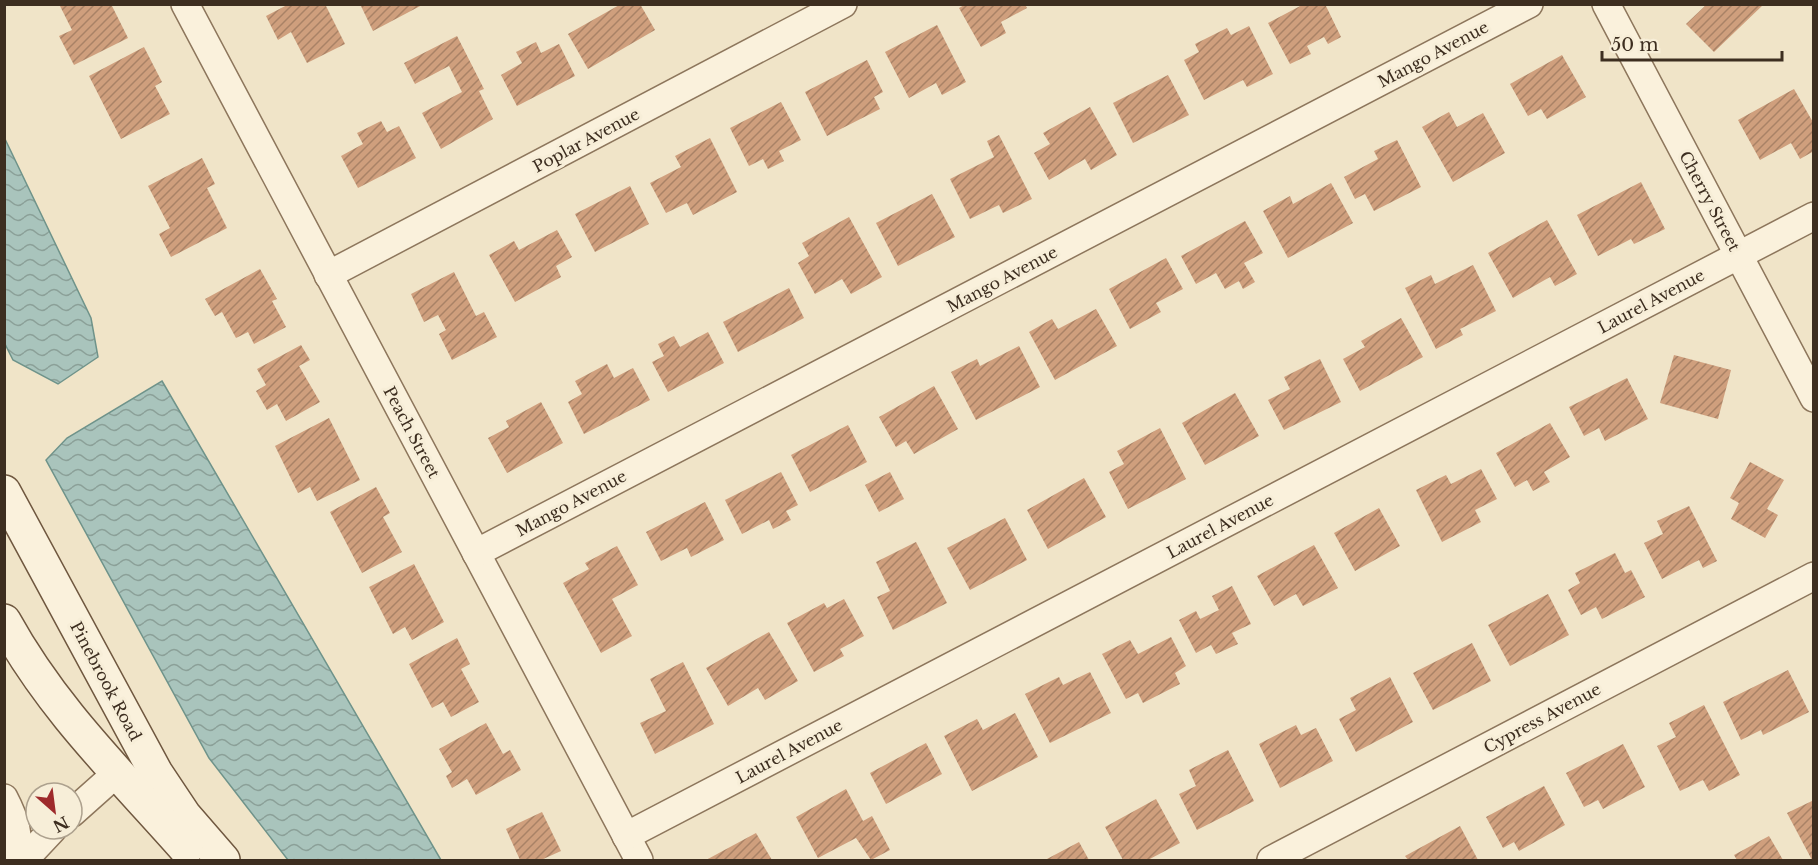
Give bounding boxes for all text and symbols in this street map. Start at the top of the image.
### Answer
street label: Mango Avenue [1374,16,1492,92]
scale bar [1602,24,1782,62]
text: 50 m [1611,34,1659,56]
street label: Poplar Avenue [529,103,643,177]
street label: Cherry Street [1675,147,1745,255]
street label: Mango Avenue [943,241,1061,317]
street label: Laurel Avenue [1594,264,1708,338]
street label: Peach Street [379,383,445,481]
street label: Mango Avenue [512,465,630,541]
street label: Laurel Avenue [1163,489,1277,563]
street label: Pinebrook Road [66,618,146,744]
street label: Cypress Avenue [1480,679,1604,757]
street label: Laurel Avenue [732,714,846,788]
north arrow [24,781,84,841]
text: N [50,812,72,837]

